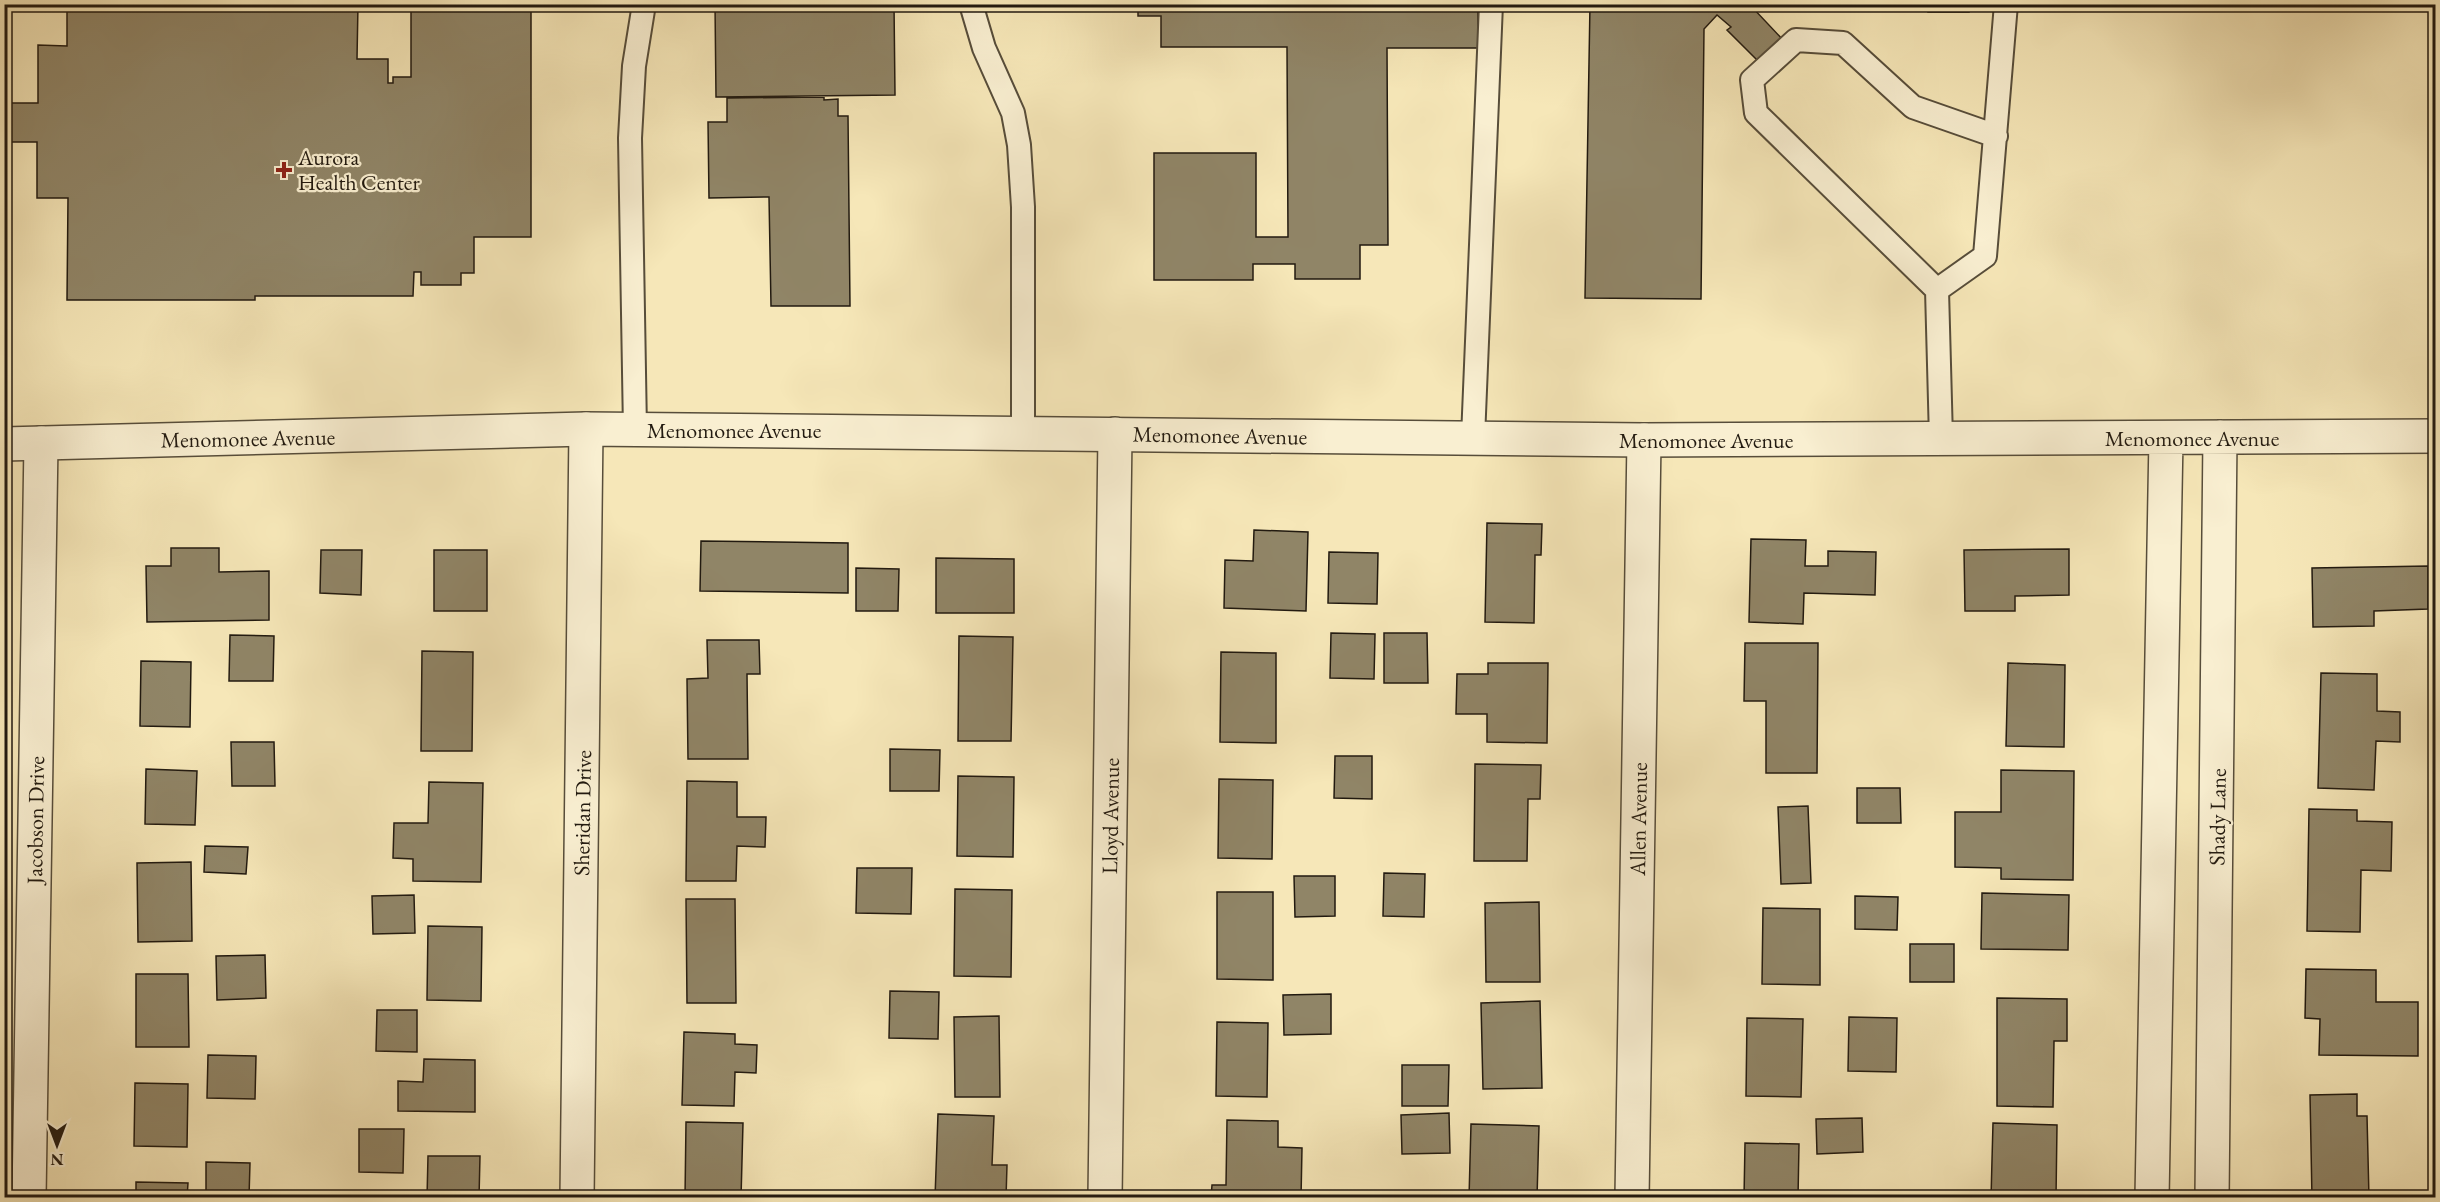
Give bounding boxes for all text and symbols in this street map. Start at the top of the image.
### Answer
place label: Aurora Health Center [297,143,420,197]
marker: Aurora Health Center [275,161,293,179]
street label: Menomonee Avenue [647,416,822,445]
street label: Menomonee Avenue [1132,419,1308,452]
street label: Menomonee Avenue [160,422,336,455]
street label: Menomonee Avenue [2105,424,2280,453]
street label: Menomonee Avenue [1619,426,1794,455]
street label: Sheridan Drive [567,749,598,876]
street label: Jacobson Drive [20,755,51,886]
street label: Lloyd Avenue [1095,757,1126,874]
street label: Allen Avenue [1623,762,1654,877]
street label: Shady Lane [2202,768,2233,866]
north arrow [27,1115,87,1175]
text: N [50,1149,63,1170]

